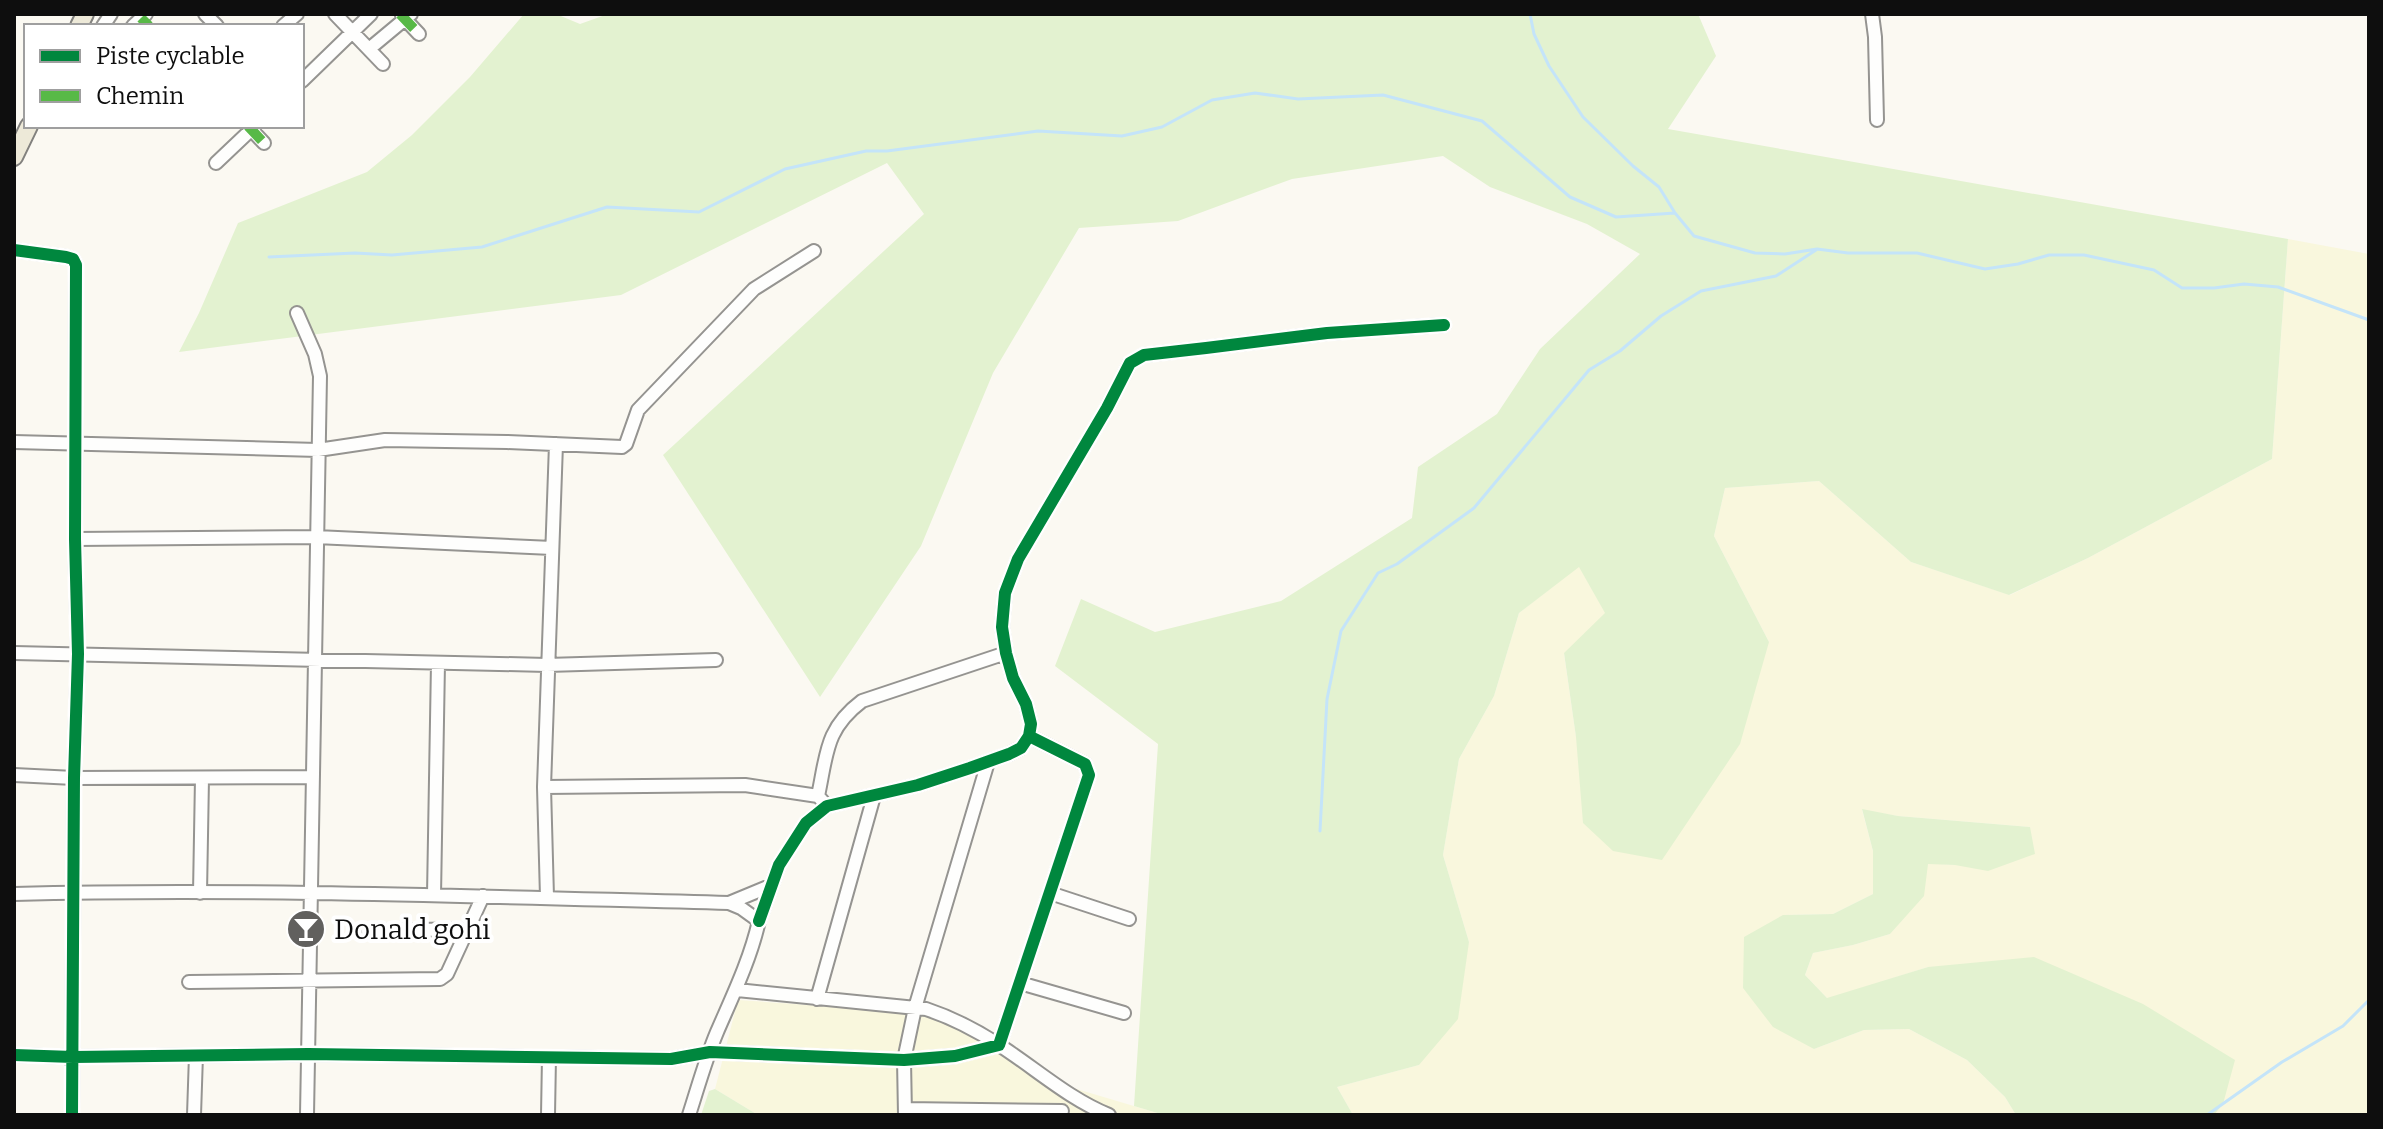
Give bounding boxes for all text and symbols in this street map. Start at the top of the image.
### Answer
legend [24,24,304,128]
text: Piste cyclable [96,42,245,70]
text: Chemin [96,82,184,110]
bar icon: Donald gohi [285,908,327,950]
place label: Donald gohi [334,913,490,946]

